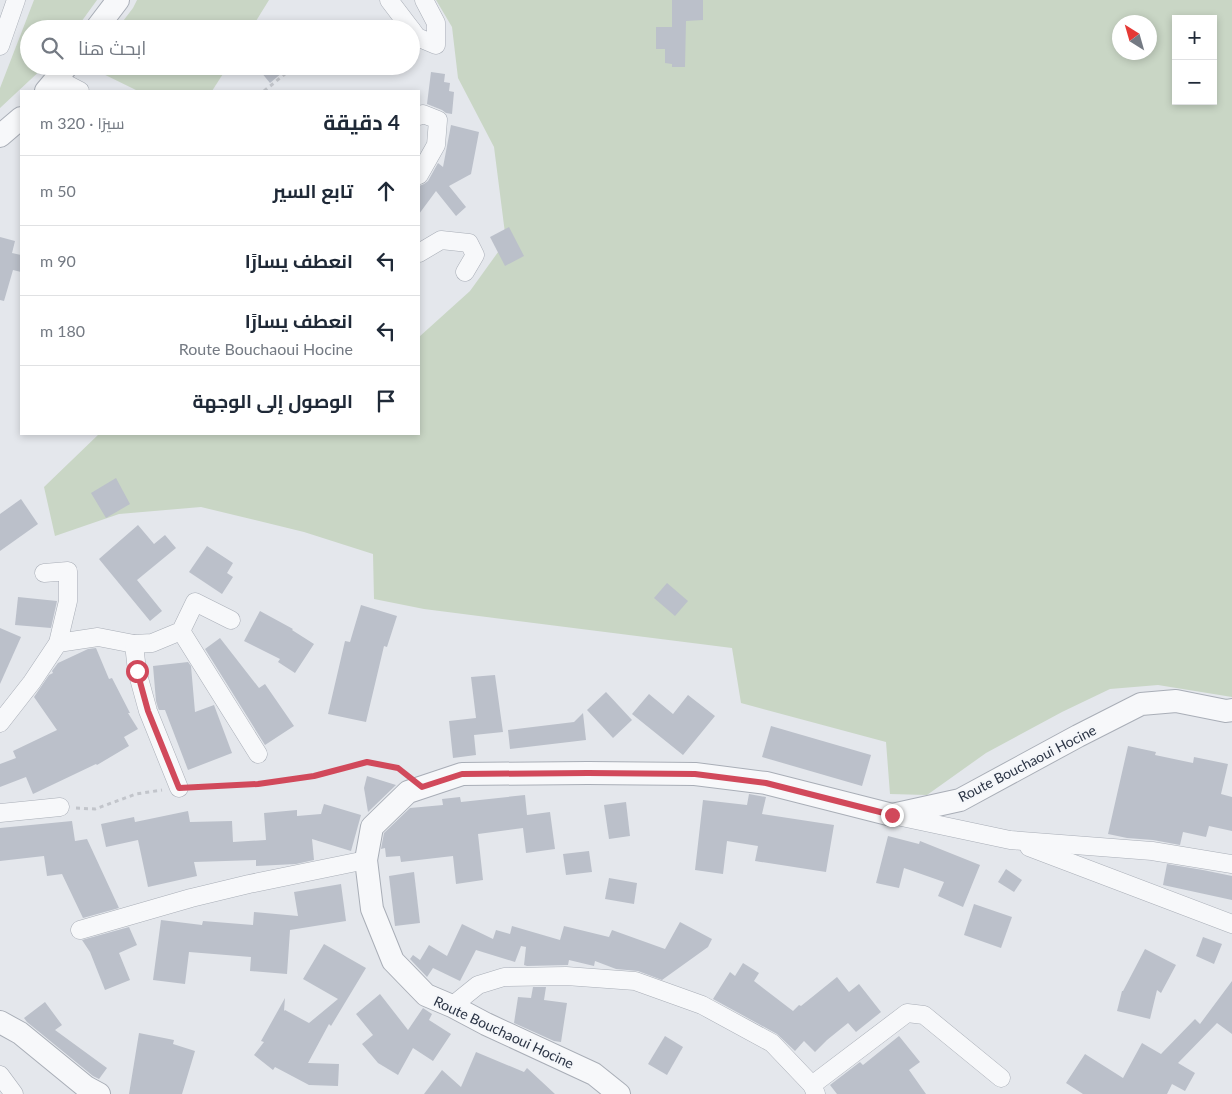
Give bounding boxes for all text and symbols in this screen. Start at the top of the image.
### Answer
north arrow [1112,15,1157,60]
map controls [1172,15,1217,105]
button: + [1172,15,1217,60]
search box [20,20,420,75]
icon: search [38,34,66,62]
text: ابحث هنا [78,36,146,59]
button: − [1172,60,1217,105]
text: 4 دقيقة [323,109,400,134]
text: سيرًا · 320 m [40,113,125,132]
icon: ahead [372,177,400,205]
text: تابع السير [273,179,353,202]
text: 50 m [40,181,76,200]
icon: left [372,247,400,275]
text: انعطف يسارًا [245,249,353,272]
text: 90 m [40,251,76,270]
text: انعطف يسارًا [245,309,353,332]
icon: left [372,317,400,345]
text: 180 m [40,321,85,340]
text: Route Bouchaoui Hocine [179,339,353,358]
icon: arrive [372,387,400,415]
text: الوصول إلى الوجهة [192,389,353,412]
route start [126,660,149,683]
street label: Route Bouchaoui Hocine [955,721,1099,805]
route end [881,804,904,827]
street label: Route Bouchaoui Hocine [431,992,577,1072]

